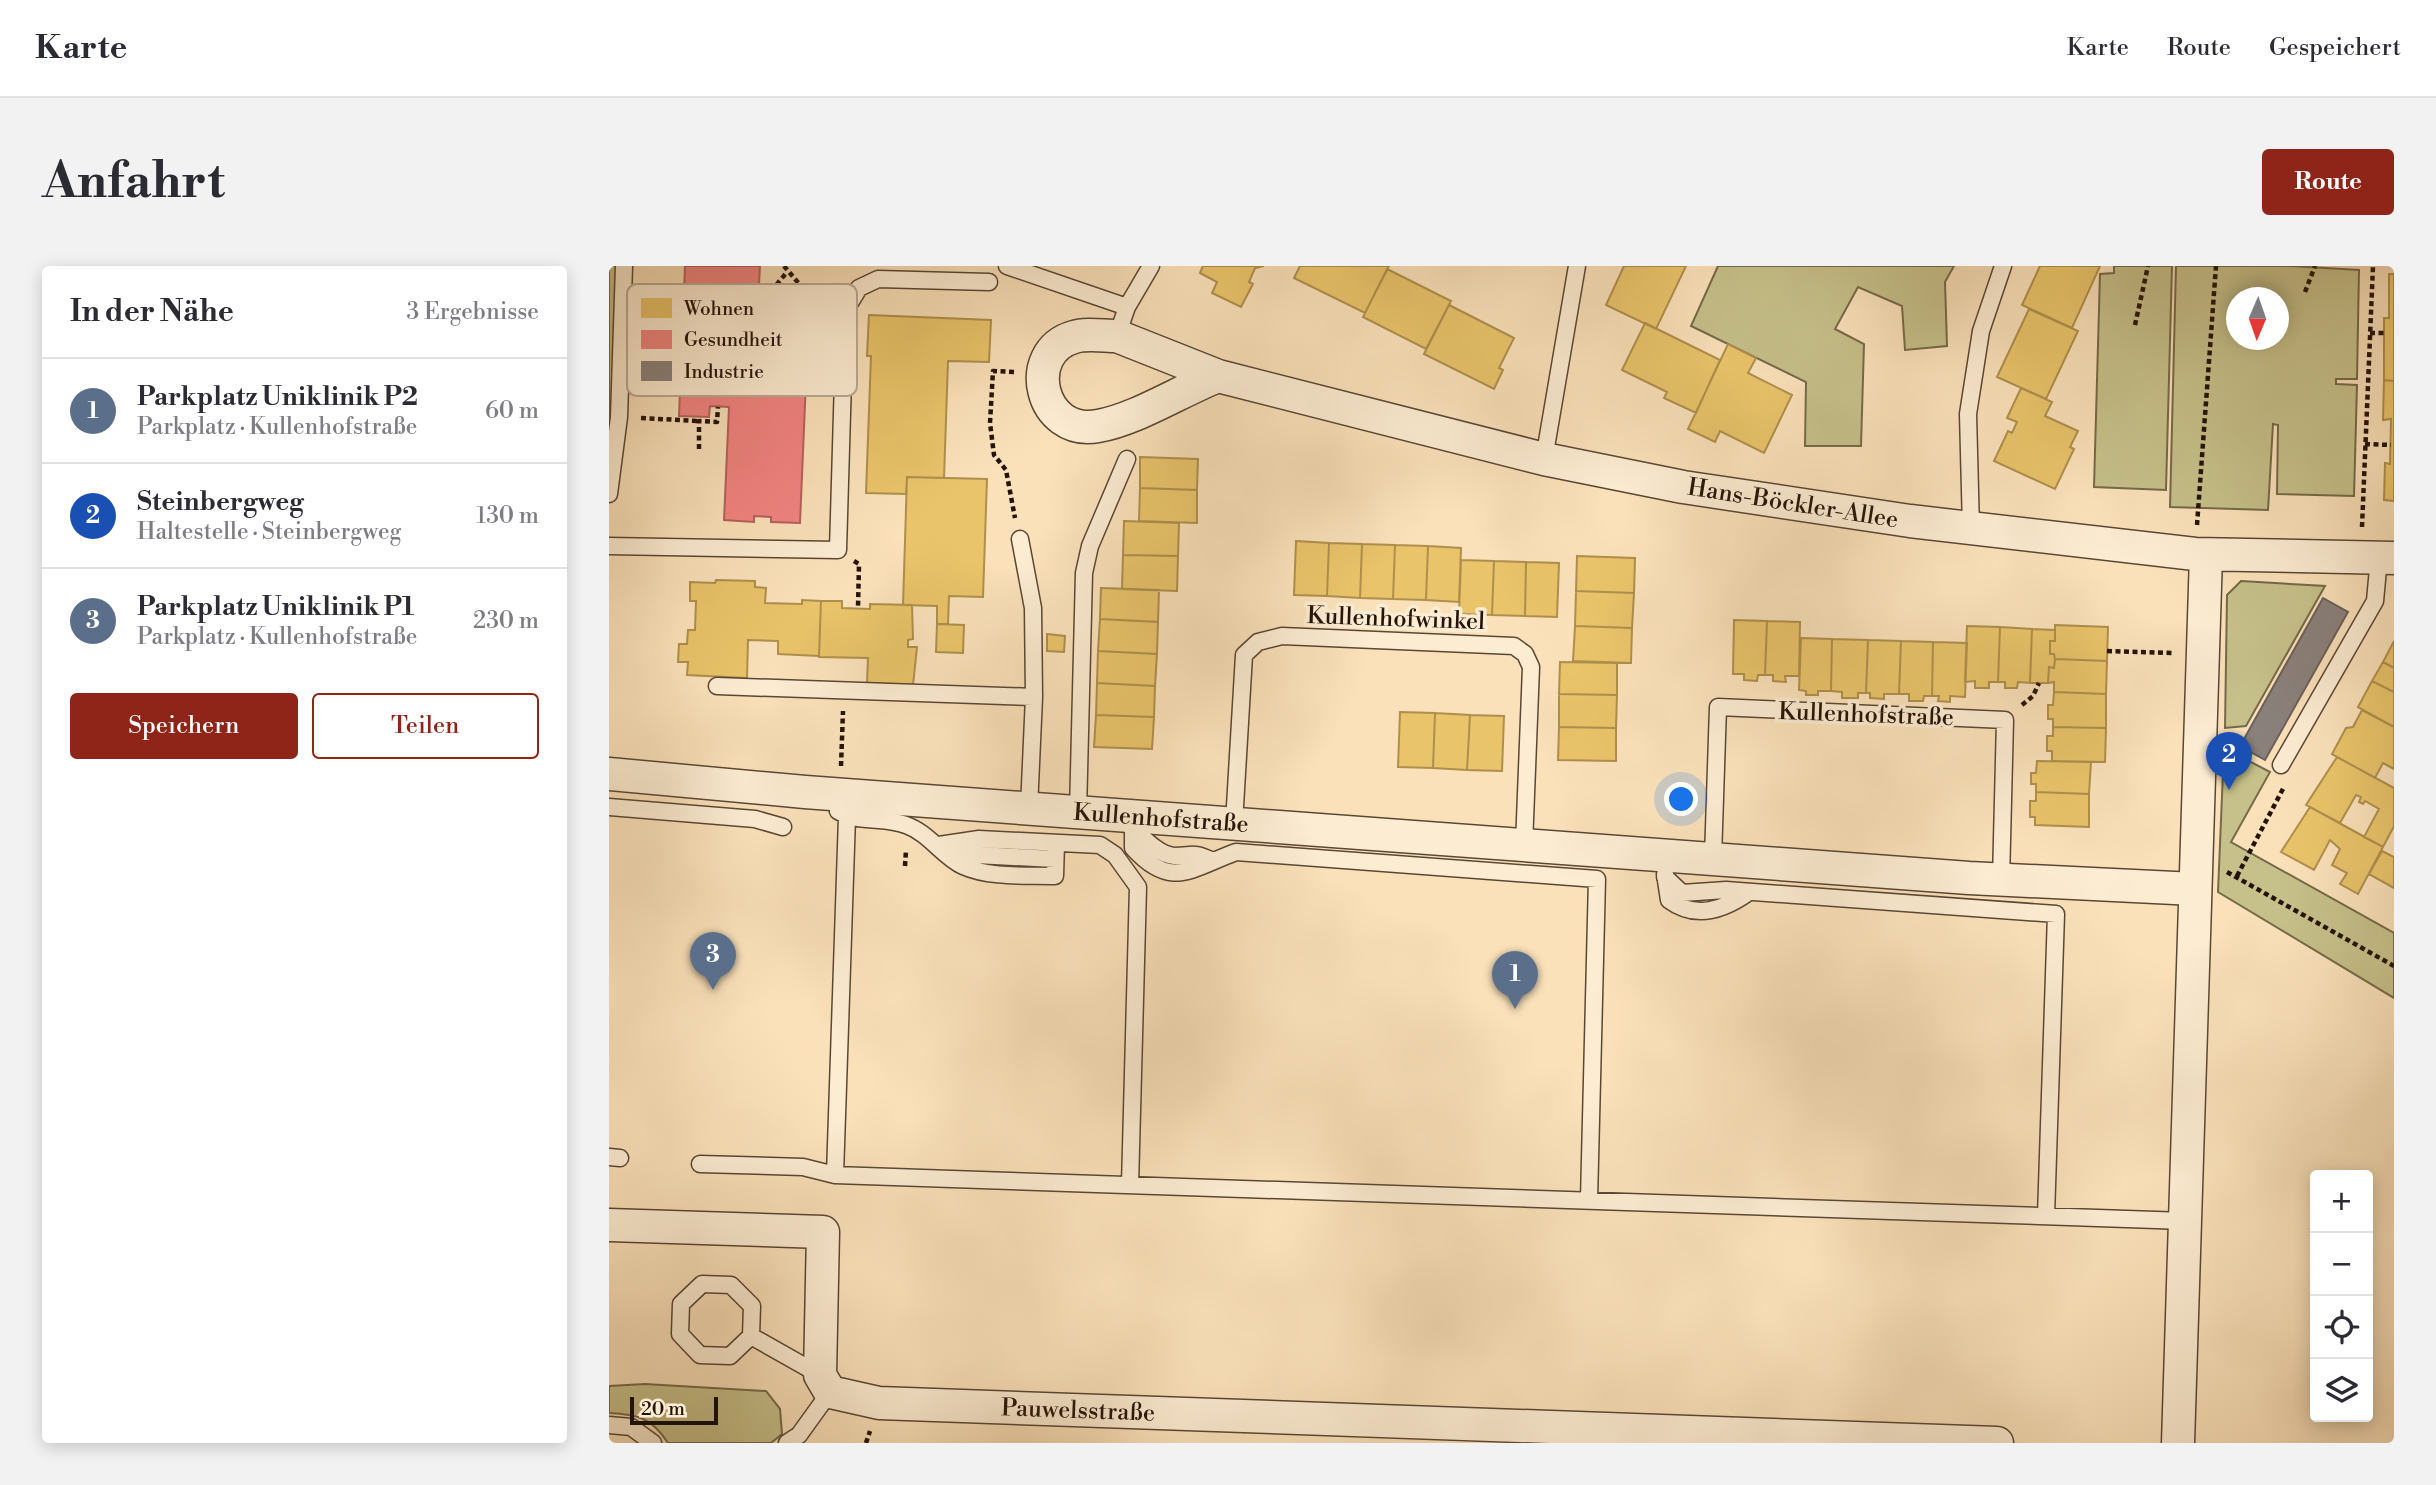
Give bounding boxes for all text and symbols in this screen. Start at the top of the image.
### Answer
text: Karte [35,28,127,69]
text: Karte [2067,33,2129,63]
text: Route [2167,33,2231,63]
text: Gespeichert [2269,33,2401,63]
button: Route [2262,149,2394,215]
text: Anfahrt [42,152,225,213]
legend [627,284,857,396]
north arrow [2226,287,2289,350]
text: In der Nähe [70,293,234,331]
text: Wohnen [683,297,754,321]
text: 3 Ergebnisse [406,298,539,326]
text: Gesundheit [684,328,783,352]
text: Industrie [684,360,764,384]
text: Parkplatz Uniklinik P2 [137,381,418,413]
text: 1 [87,397,99,425]
text: 60 m [485,397,539,425]
text: Parkplatz · Kullenhofstraße [137,413,417,441]
street label: Hans-Böckler-Allee [1685,473,1900,535]
text: Steinbergweg [137,486,304,518]
text: 2 [86,502,100,530]
text: 130 m [476,502,539,530]
text: Haltestelle · Steinbergweg [137,518,401,546]
text: Parkplatz Uniklinik P1 [137,591,414,623]
street label: Kullenhofwinkel [1306,601,1486,637]
text: 3 [86,607,100,635]
text: 230 m [473,607,539,635]
text: Parkplatz · Kullenhofstraße [137,623,417,651]
button: Speichern [70,693,298,759]
button: Teilen [312,693,539,759]
street label: Kullenhofstraße [1778,697,1954,733]
pin: 2 [2206,732,2252,790]
your location [1664,782,1698,816]
street label: Kullenhofstraße [1072,798,1250,840]
pin: 3 [690,932,736,990]
pin: 1 [1492,951,1538,1009]
map controls [2310,1170,2373,1422]
button: + [2310,1170,2373,1233]
button: − [2310,1233,2373,1296]
button: locate [2310,1296,2373,1359]
button: layers [2310,1359,2373,1422]
street label: Pauwelsstraße [1000,1393,1156,1429]
scale bar [630,1394,717,1426]
text: 20 m [641,1397,685,1421]

